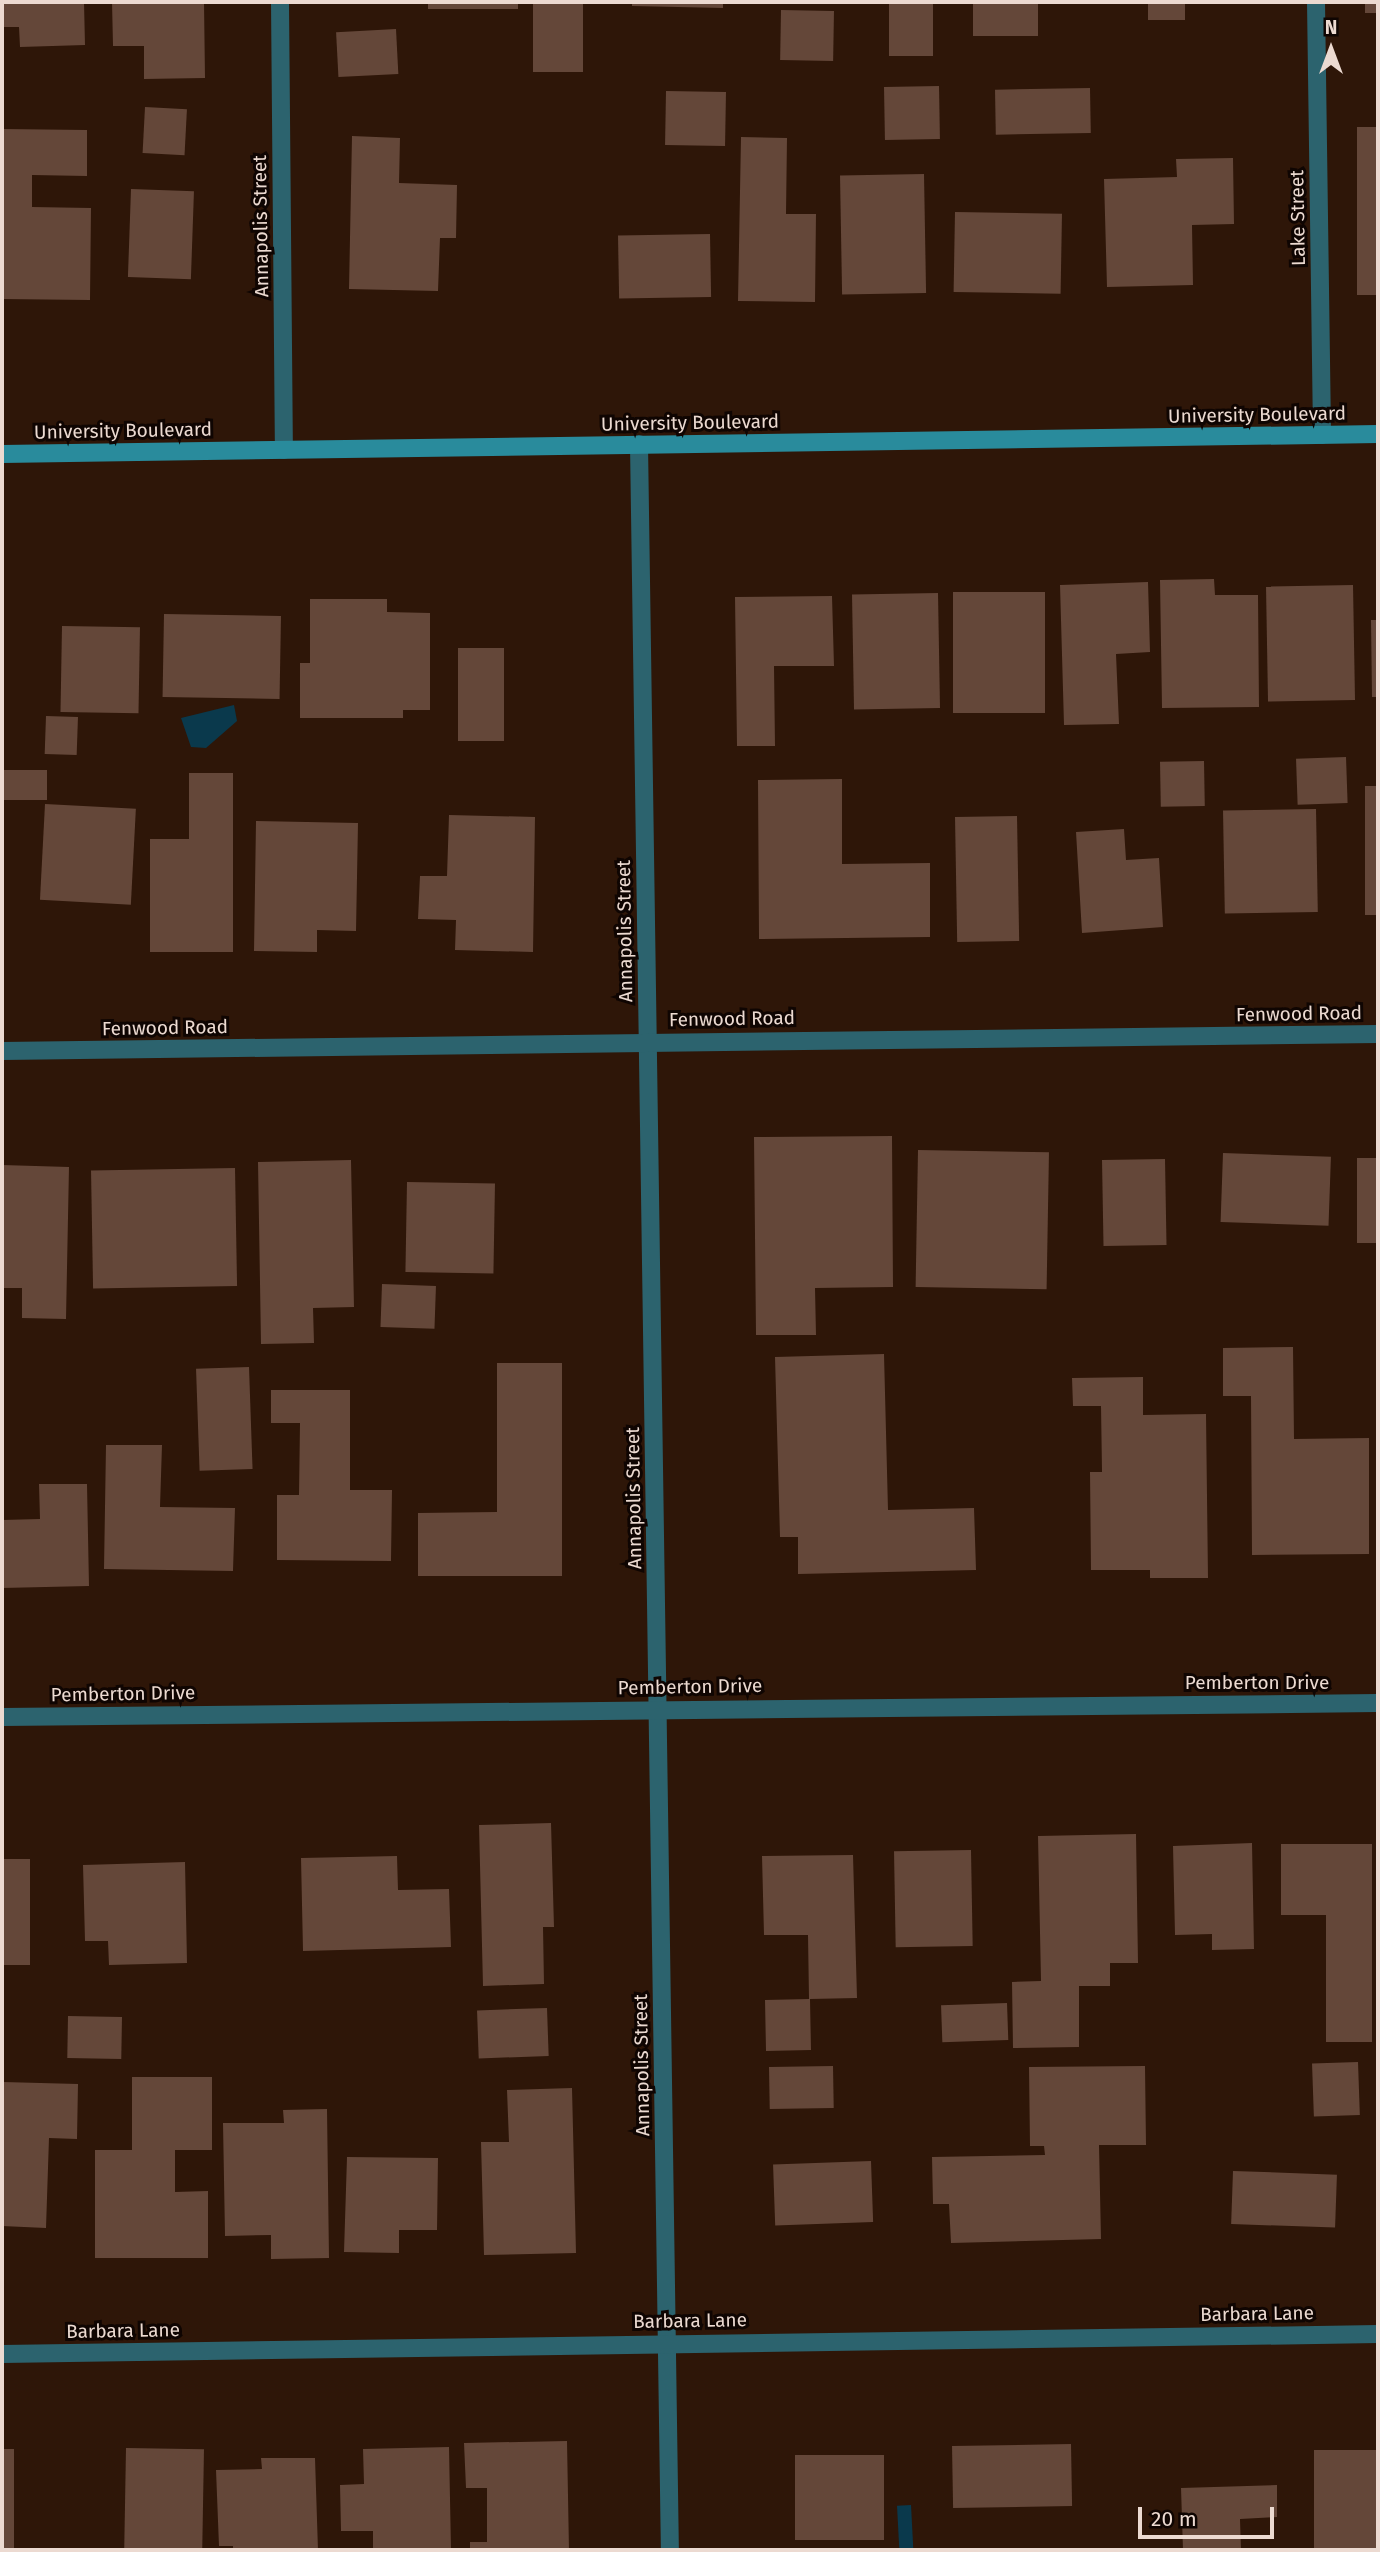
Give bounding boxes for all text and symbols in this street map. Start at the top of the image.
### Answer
north arrow [1296,14,1366,84]
text: N [1325,16,1337,39]
street label: Annapolis Street [248,155,274,297]
street label: Lake Street [1286,170,1310,266]
street label: University Boulevard [1168,402,1346,428]
street label: University Boulevard [601,410,779,436]
street label: University Boulevard [34,418,212,444]
street label: Annapolis Street [612,860,638,1002]
street label: Fenwood Road [1236,1002,1362,1026]
street label: Fenwood Road [669,1007,795,1031]
street label: Fenwood Road [102,1016,228,1040]
street label: Annapolis Street [621,1427,647,1569]
street label: Pemberton Drive [1185,1672,1329,1694]
street label: Pemberton Drive [618,1674,762,1700]
street label: Pemberton Drive [51,1681,195,1707]
street label: Annapolis Street [629,1994,655,2136]
street label: Barbara Lane [1200,2302,1314,2326]
street label: Barbara Lane [633,2309,747,2333]
street label: Barbara Lane [66,2319,180,2343]
scale bar [1142,2492,1278,2536]
text: 20 m [1151,2506,1197,2532]

